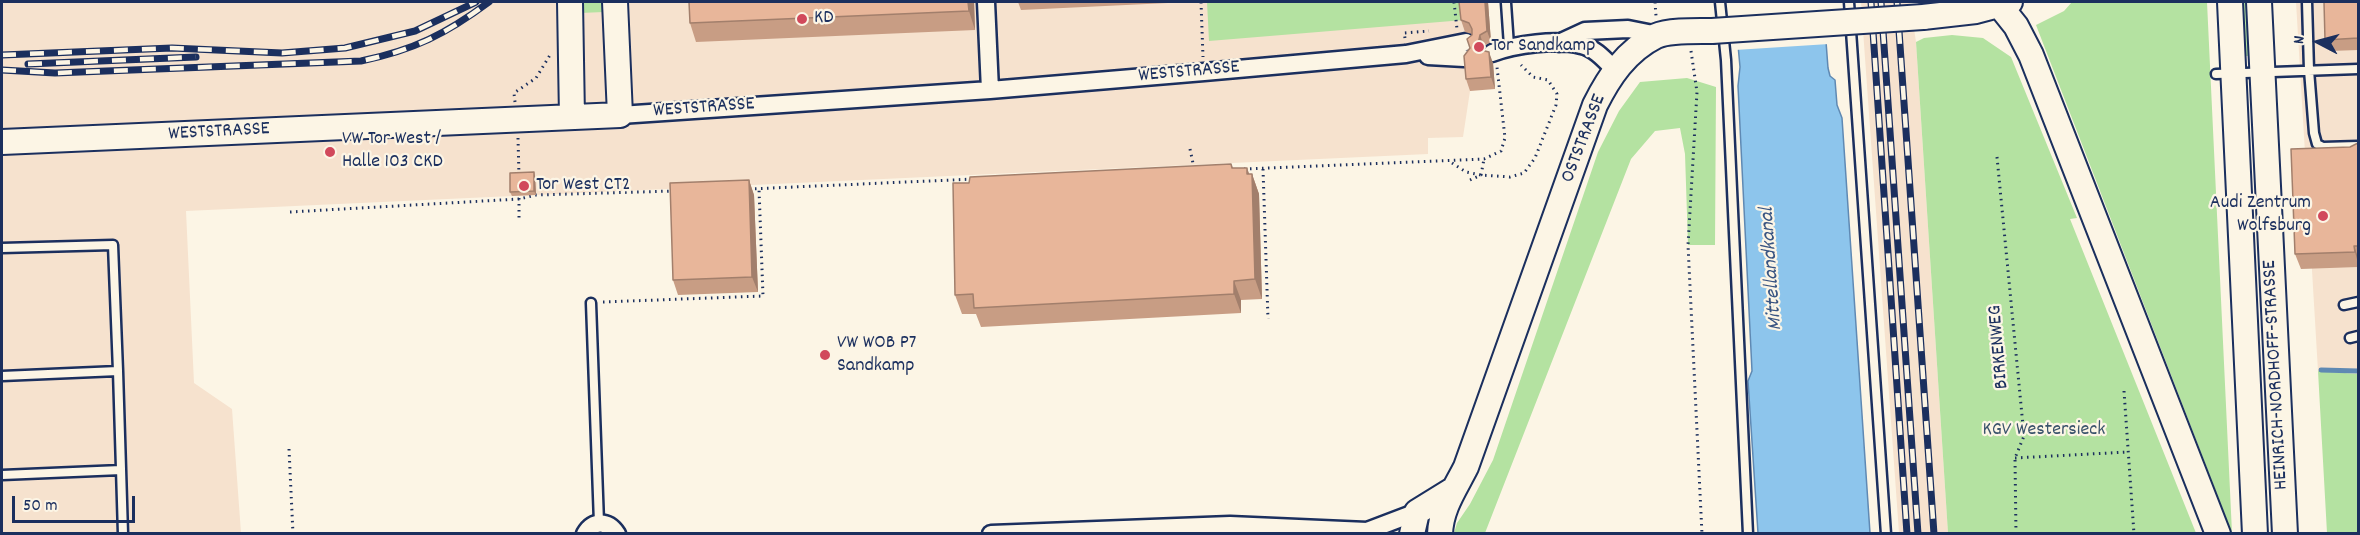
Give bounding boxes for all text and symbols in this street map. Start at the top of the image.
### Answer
place label: KD [814,7,834,31]
marker: KD [795,12,809,26]
north arrow [2288,12,2348,72]
place label: Tor Sandkamp [1491,35,1595,59]
text: N [2288,35,2311,45]
marker: Tor Sandkamp [1472,40,1486,54]
street label: WESTSTRASSE [1137,57,1241,89]
street label: OSTSTRASSE [1557,92,1613,186]
street label: WESTSTRASSE [652,93,756,125]
street label: WESTSTRASSE [168,118,270,148]
place label: VW Tor West / Halle 103 CKD [342,128,443,175]
marker: VW Tor West / Halle 103 CKD [323,145,337,159]
place label: Tor West CT2 [536,174,630,198]
marker: Tor West CT2 [517,179,531,193]
place label: Audi Zentrum Wolfsburg [2210,192,2311,239]
water label: Mittellandkanal [1756,207,1790,331]
marker: Audi Zentrum Wolfsburg [2316,209,2330,223]
street label: HEINRICH-NORDHOFF-STRASSE [2259,259,2295,491]
street label: BIRKENWEG [1984,304,2016,390]
place label: VW WOB P7 Sandkamp [837,332,916,379]
marker: VW WOB P7 Sandkamp [818,348,832,362]
park label: KGV Westersieck [1983,419,2105,443]
scale bar [15,484,138,522]
text: 50 m [23,494,58,519]

